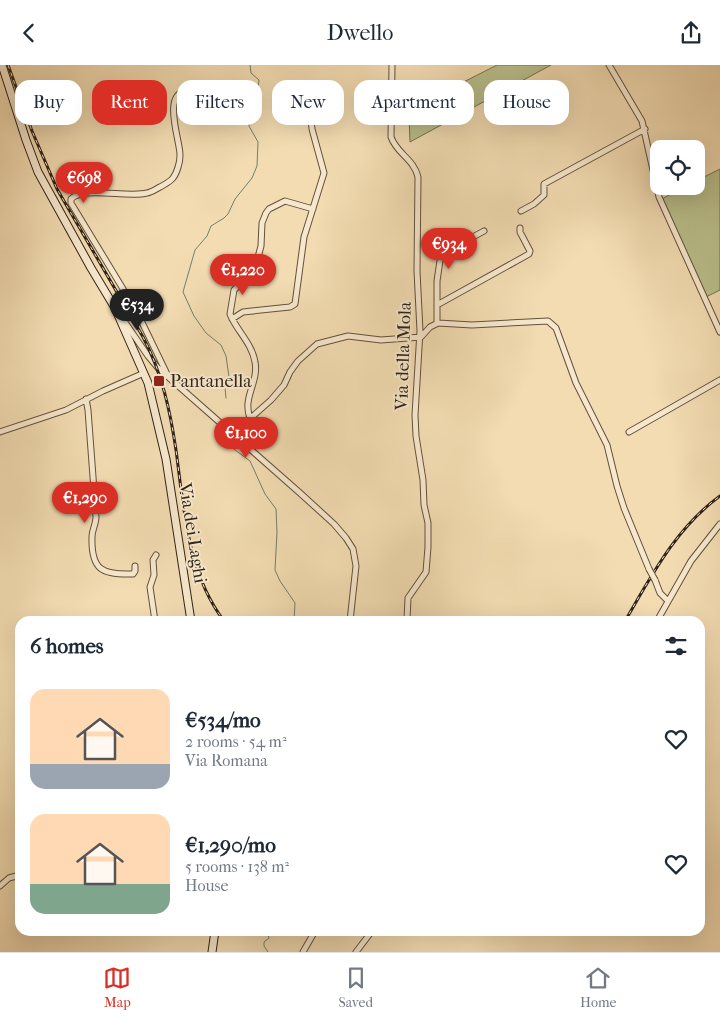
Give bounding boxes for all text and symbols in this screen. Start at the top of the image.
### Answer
icon: back [15,19,43,47]
icon: share [677,19,705,47]
text: Dwello [327,20,393,46]
chip: Buy [15,80,82,125]
chip: Rent [92,80,167,125]
chip: Filters [177,80,262,125]
chip: New [272,80,344,125]
chip: Apartment [354,80,474,125]
chip: House [484,80,569,125]
map controls [650,140,705,195]
button: locate [650,140,705,195]
pin: €698 [54,161,114,204]
text: €698 [67,168,101,187]
pin: €934 [419,227,479,270]
text: €934 [432,234,466,253]
pin: €1,220 [202,253,284,296]
text: €1,220 [221,260,265,279]
pin: €534 [107,289,167,331]
text: €534 [121,295,153,314]
street label: Via della Mola [391,301,416,412]
place label: Pantanella [170,371,252,392]
marker: Pantanella [152,374,166,388]
pin: €1,100 [205,417,287,459]
text: €1,100 [225,423,267,442]
street label: Via dei Laghi [174,480,211,585]
pin: €1,290 [44,481,126,524]
text: €1,290 [63,488,107,507]
icon: filters [662,632,690,660]
text: 6 homes [30,634,104,658]
text: €534/mo [185,708,261,732]
icon: home [70,709,130,769]
icon: heart [662,725,690,753]
text: 2 rooms · 54 m² [185,732,286,751]
text: Via Romana [185,751,268,770]
text: €1,290/mo [185,833,276,857]
icon: home [70,834,130,894]
icon: heart [662,850,690,878]
text: 5 rooms · 138 m² [185,857,289,876]
text: House [185,876,228,895]
tab: Map [103,964,131,1011]
tab: Saved [338,964,373,1011]
tab: Home [580,964,617,1011]

